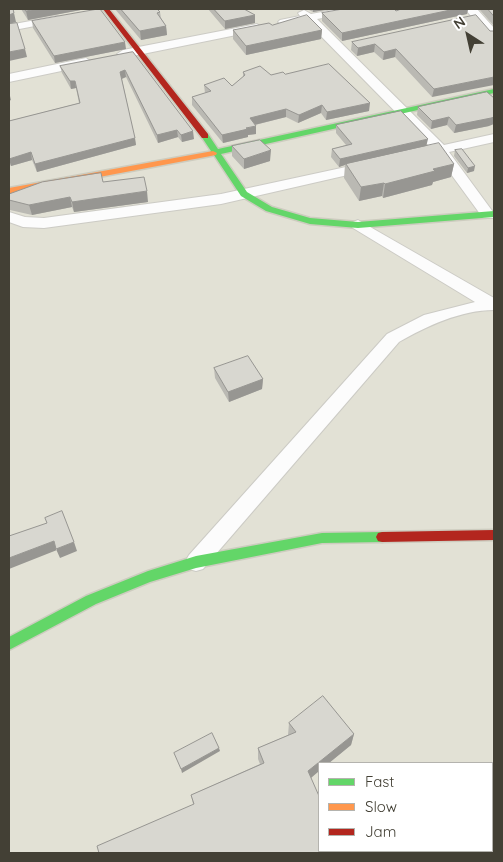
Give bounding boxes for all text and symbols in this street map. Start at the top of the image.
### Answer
north arrow [443,10,493,60]
text: N [450,12,469,33]
legend [318,762,493,852]
text: Fast [365,772,394,791]
text: Slow [365,797,397,816]
text: Jam [365,822,396,841]

